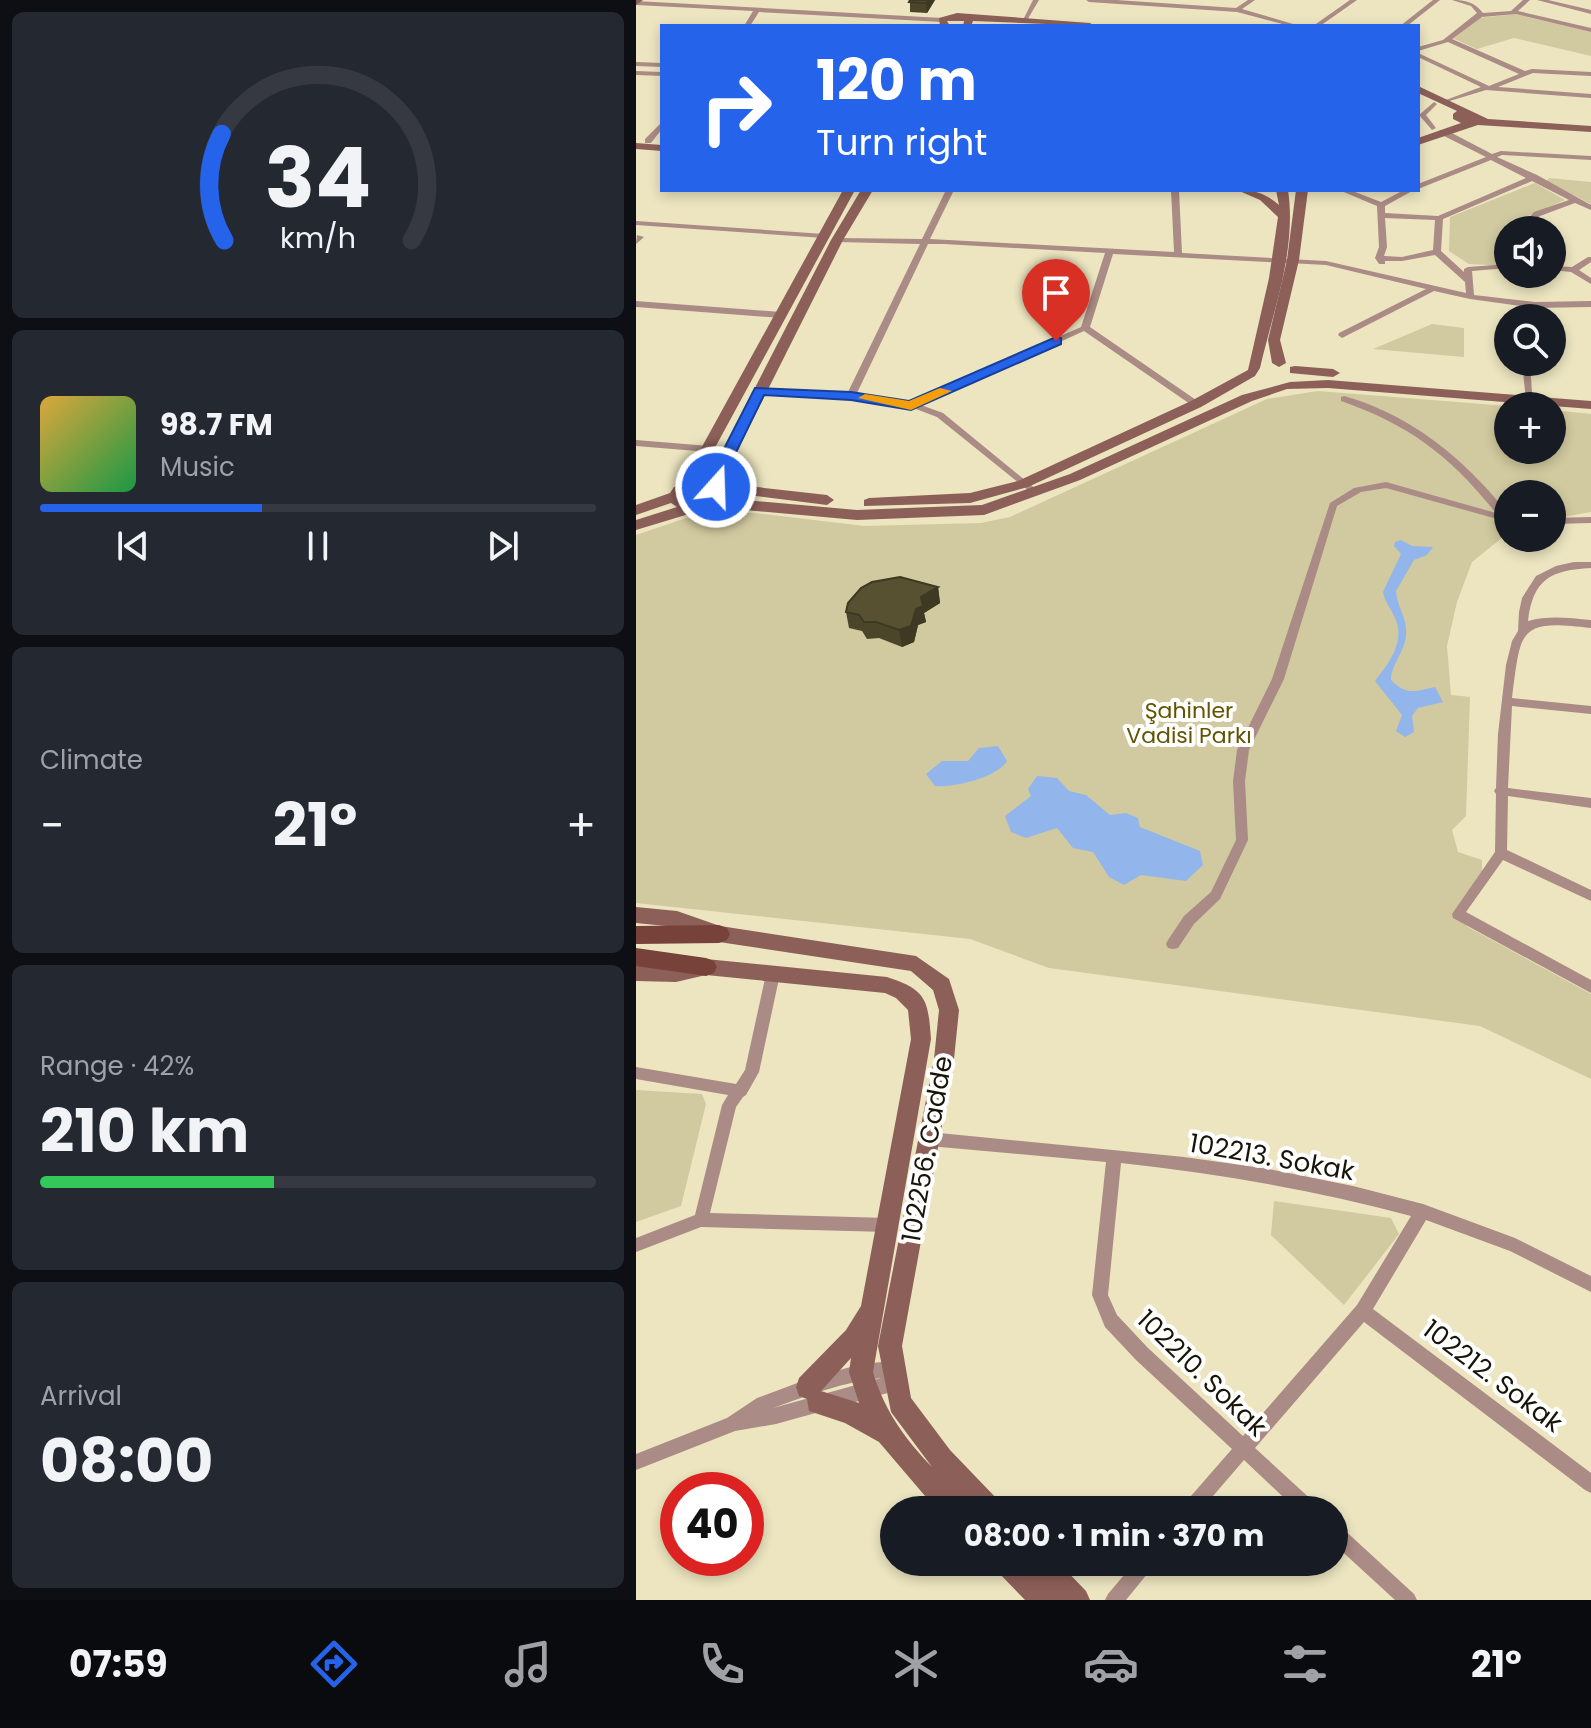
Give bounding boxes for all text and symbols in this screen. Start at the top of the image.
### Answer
text: 120 m [816,41,977,120]
icon: right [684,56,788,160]
text: Turn right [816,117,987,168]
text: 34 [265,119,371,235]
map controls [1494,216,1566,552]
button: sound [1494,216,1566,288]
text: km/h [280,218,356,258]
pin [1022,259,1090,341]
icon: arrive [1034,271,1078,315]
button: search [1494,304,1566,376]
button: + [1494,392,1566,464]
text: 98.7 FM [160,403,273,446]
position arrow [674,445,758,529]
text: Music [160,449,235,485]
button: − [1494,480,1566,552]
icon: previous [111,524,155,568]
icon: pause [296,524,340,568]
icon: next [481,524,525,568]
park label: Şahinler Vadisi Parkı [1126,695,1252,751]
text: Climate [40,742,143,778]
text: 21° [273,783,357,867]
text: − [40,795,64,856]
text: + [566,795,596,856]
text: Range · 42% [40,1048,194,1084]
street label: 102256. Cadde [893,1053,961,1245]
text: 210 km [40,1089,249,1173]
street label: 102213. Sokak [1187,1125,1358,1189]
street label: 102210. Sokak [1129,1302,1275,1445]
street label: 102212. Sokak [1416,1312,1571,1441]
text: Arrival [40,1378,122,1414]
text: 08:00 [40,1419,213,1503]
speed limit sign: 40 [660,1472,764,1576]
text: 08:00 · 1 min · 370 m [964,1514,1264,1557]
icon: directions [306,1636,362,1692]
icon: music [500,1636,556,1692]
icon: phone [694,1636,750,1692]
icon: climate [888,1636,944,1692]
icon: car [1083,1636,1139,1692]
icon: filters [1277,1636,1333,1692]
text: 07:59 [69,1639,168,1690]
text: 21° [1471,1639,1522,1690]

